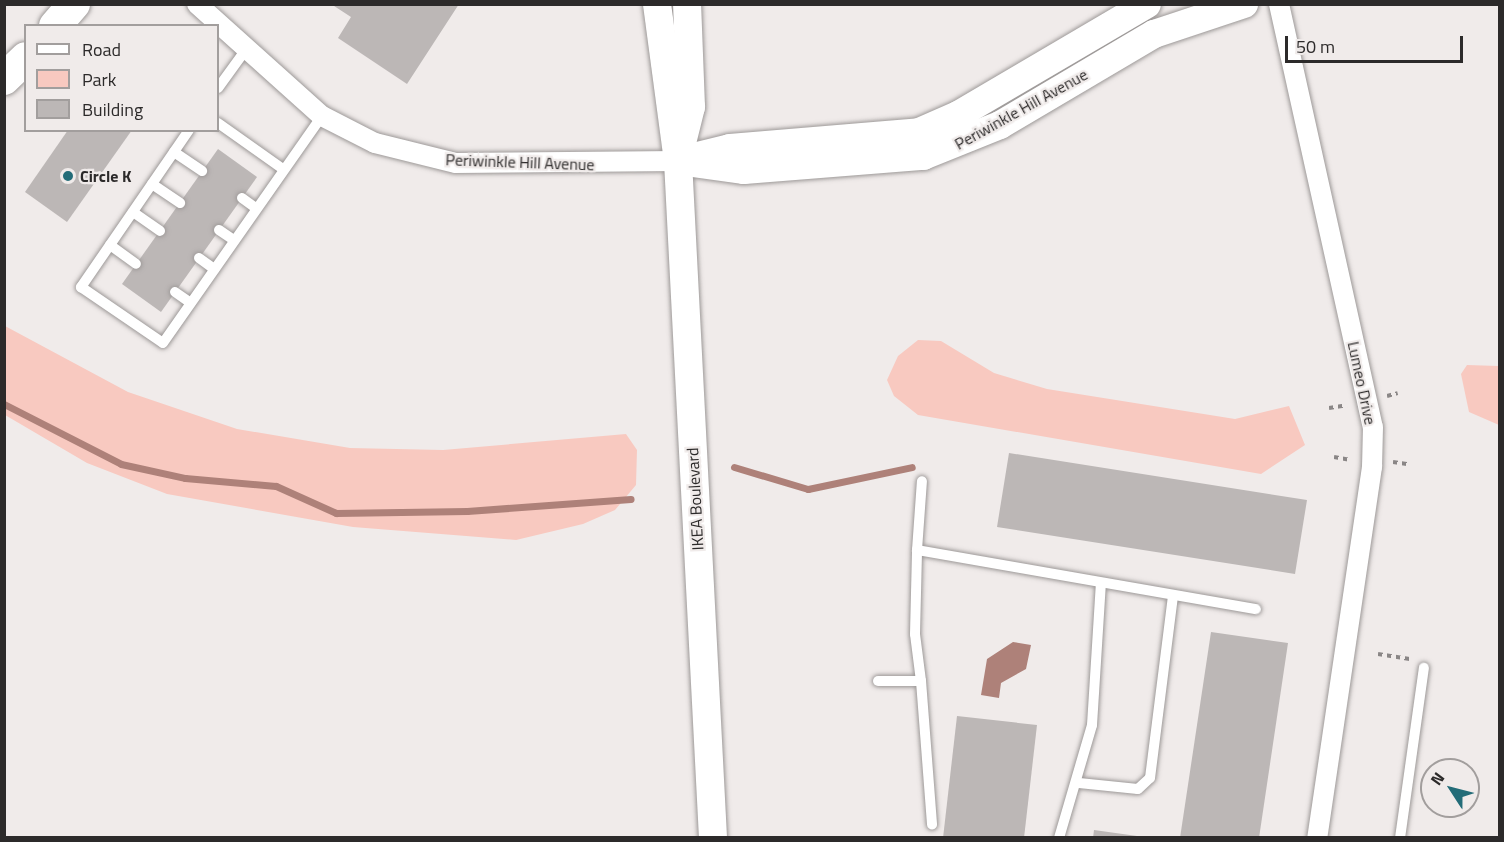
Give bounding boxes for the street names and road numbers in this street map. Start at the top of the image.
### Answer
street label: Periwinkle Hill Avenue [951,64,1091,154]
street label: Periwinkle Hill Avenue [445,150,595,174]
street label: Lumeo Drive [1344,340,1380,426]
street label: IKEA Boulevard [683,447,707,551]

